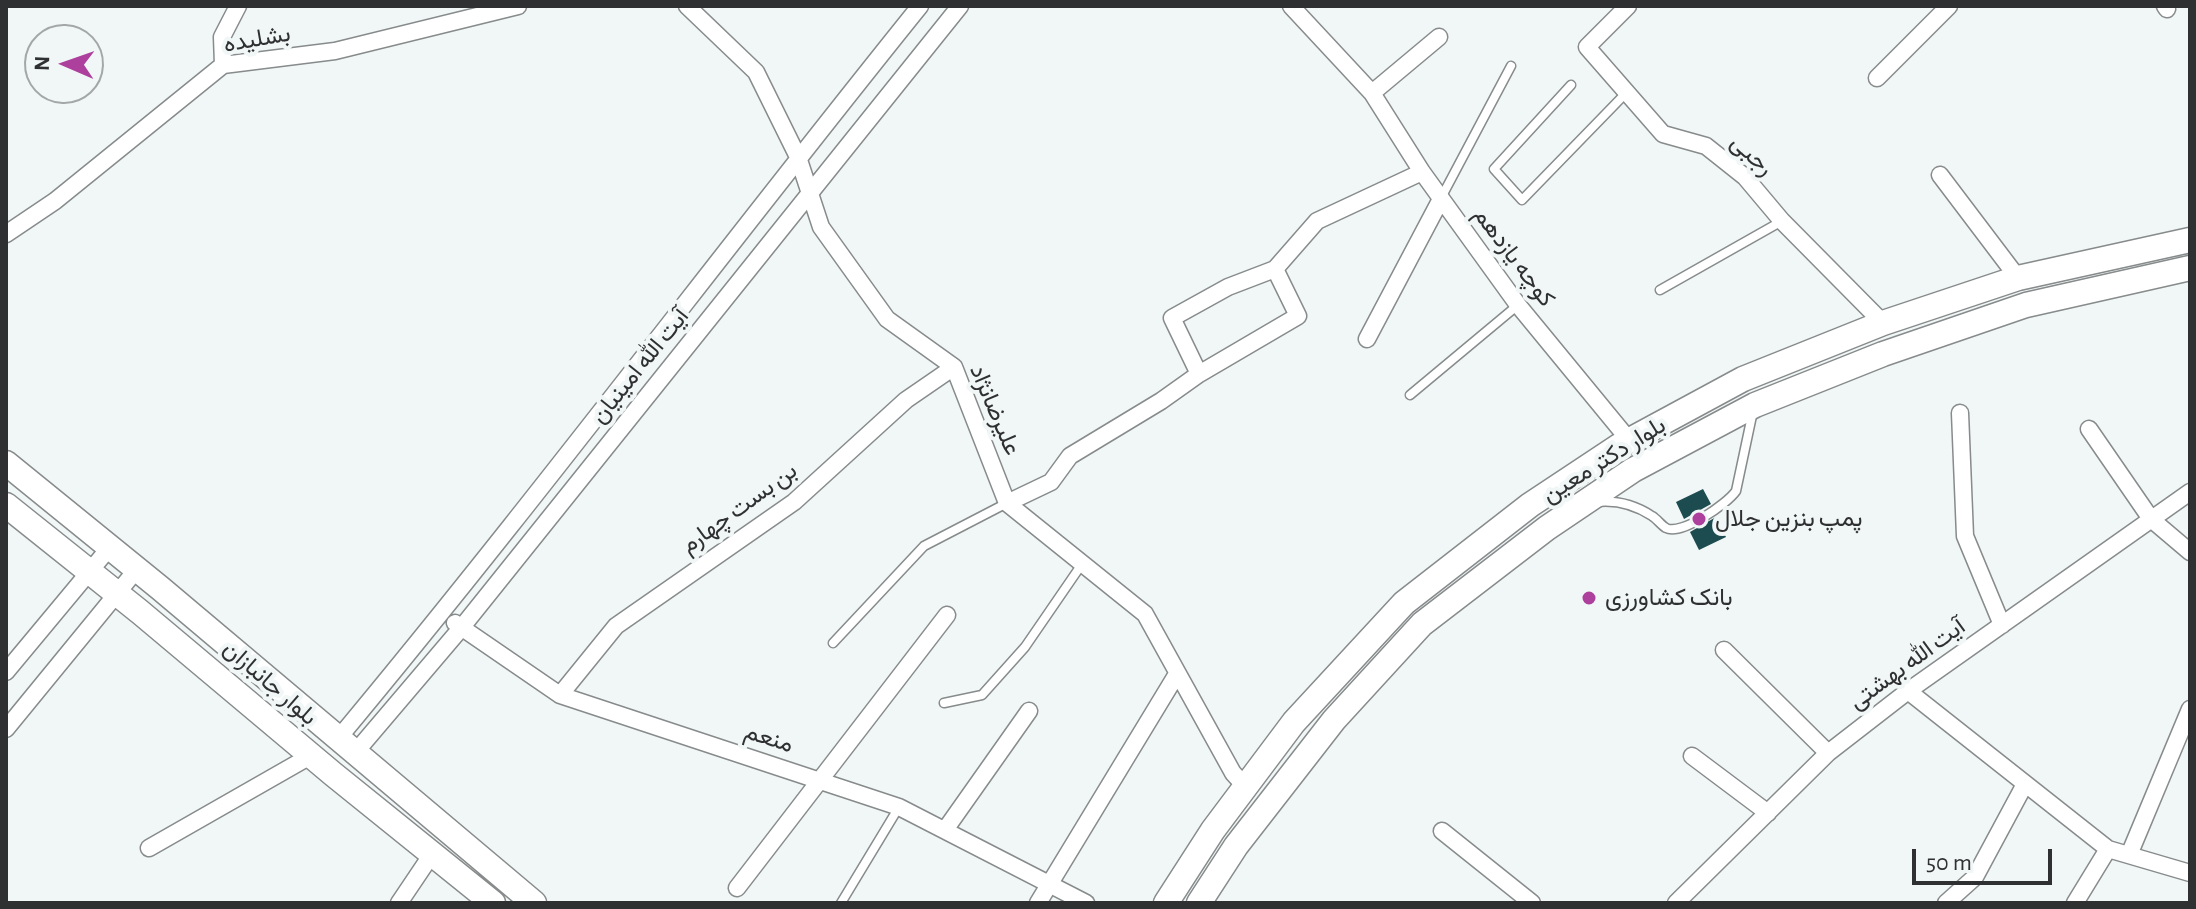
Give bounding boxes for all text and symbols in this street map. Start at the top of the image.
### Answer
street label: بشلیده [221,19,293,59]
north arrow [24,24,104,104]
text: N [31,55,53,71]
street label: رجبی [1724,128,1780,182]
street label: کوچه یازدهم [1467,202,1561,312]
street label: آیت الله امینیان [585,303,695,429]
street label: علیرضانژاد [963,360,1027,460]
street label: بلوار دکتر معین [1537,411,1671,509]
street label: بن بست چهارم [675,456,803,560]
place label: پمپ بنزین جلال [1715,505,1862,533]
marker: پمپ بنزین جلال [1690,510,1708,528]
place label: بانک کشاورزی [1605,584,1733,612]
marker: بانک کشاورزی [1580,589,1598,607]
street label: آیت الله بهشتی [1843,612,1971,716]
street label: بلوار جانبازان [217,634,323,732]
street label: منعم [741,717,797,759]
scale bar [1916,833,2056,883]
text: 50 m [1926,851,1972,875]

